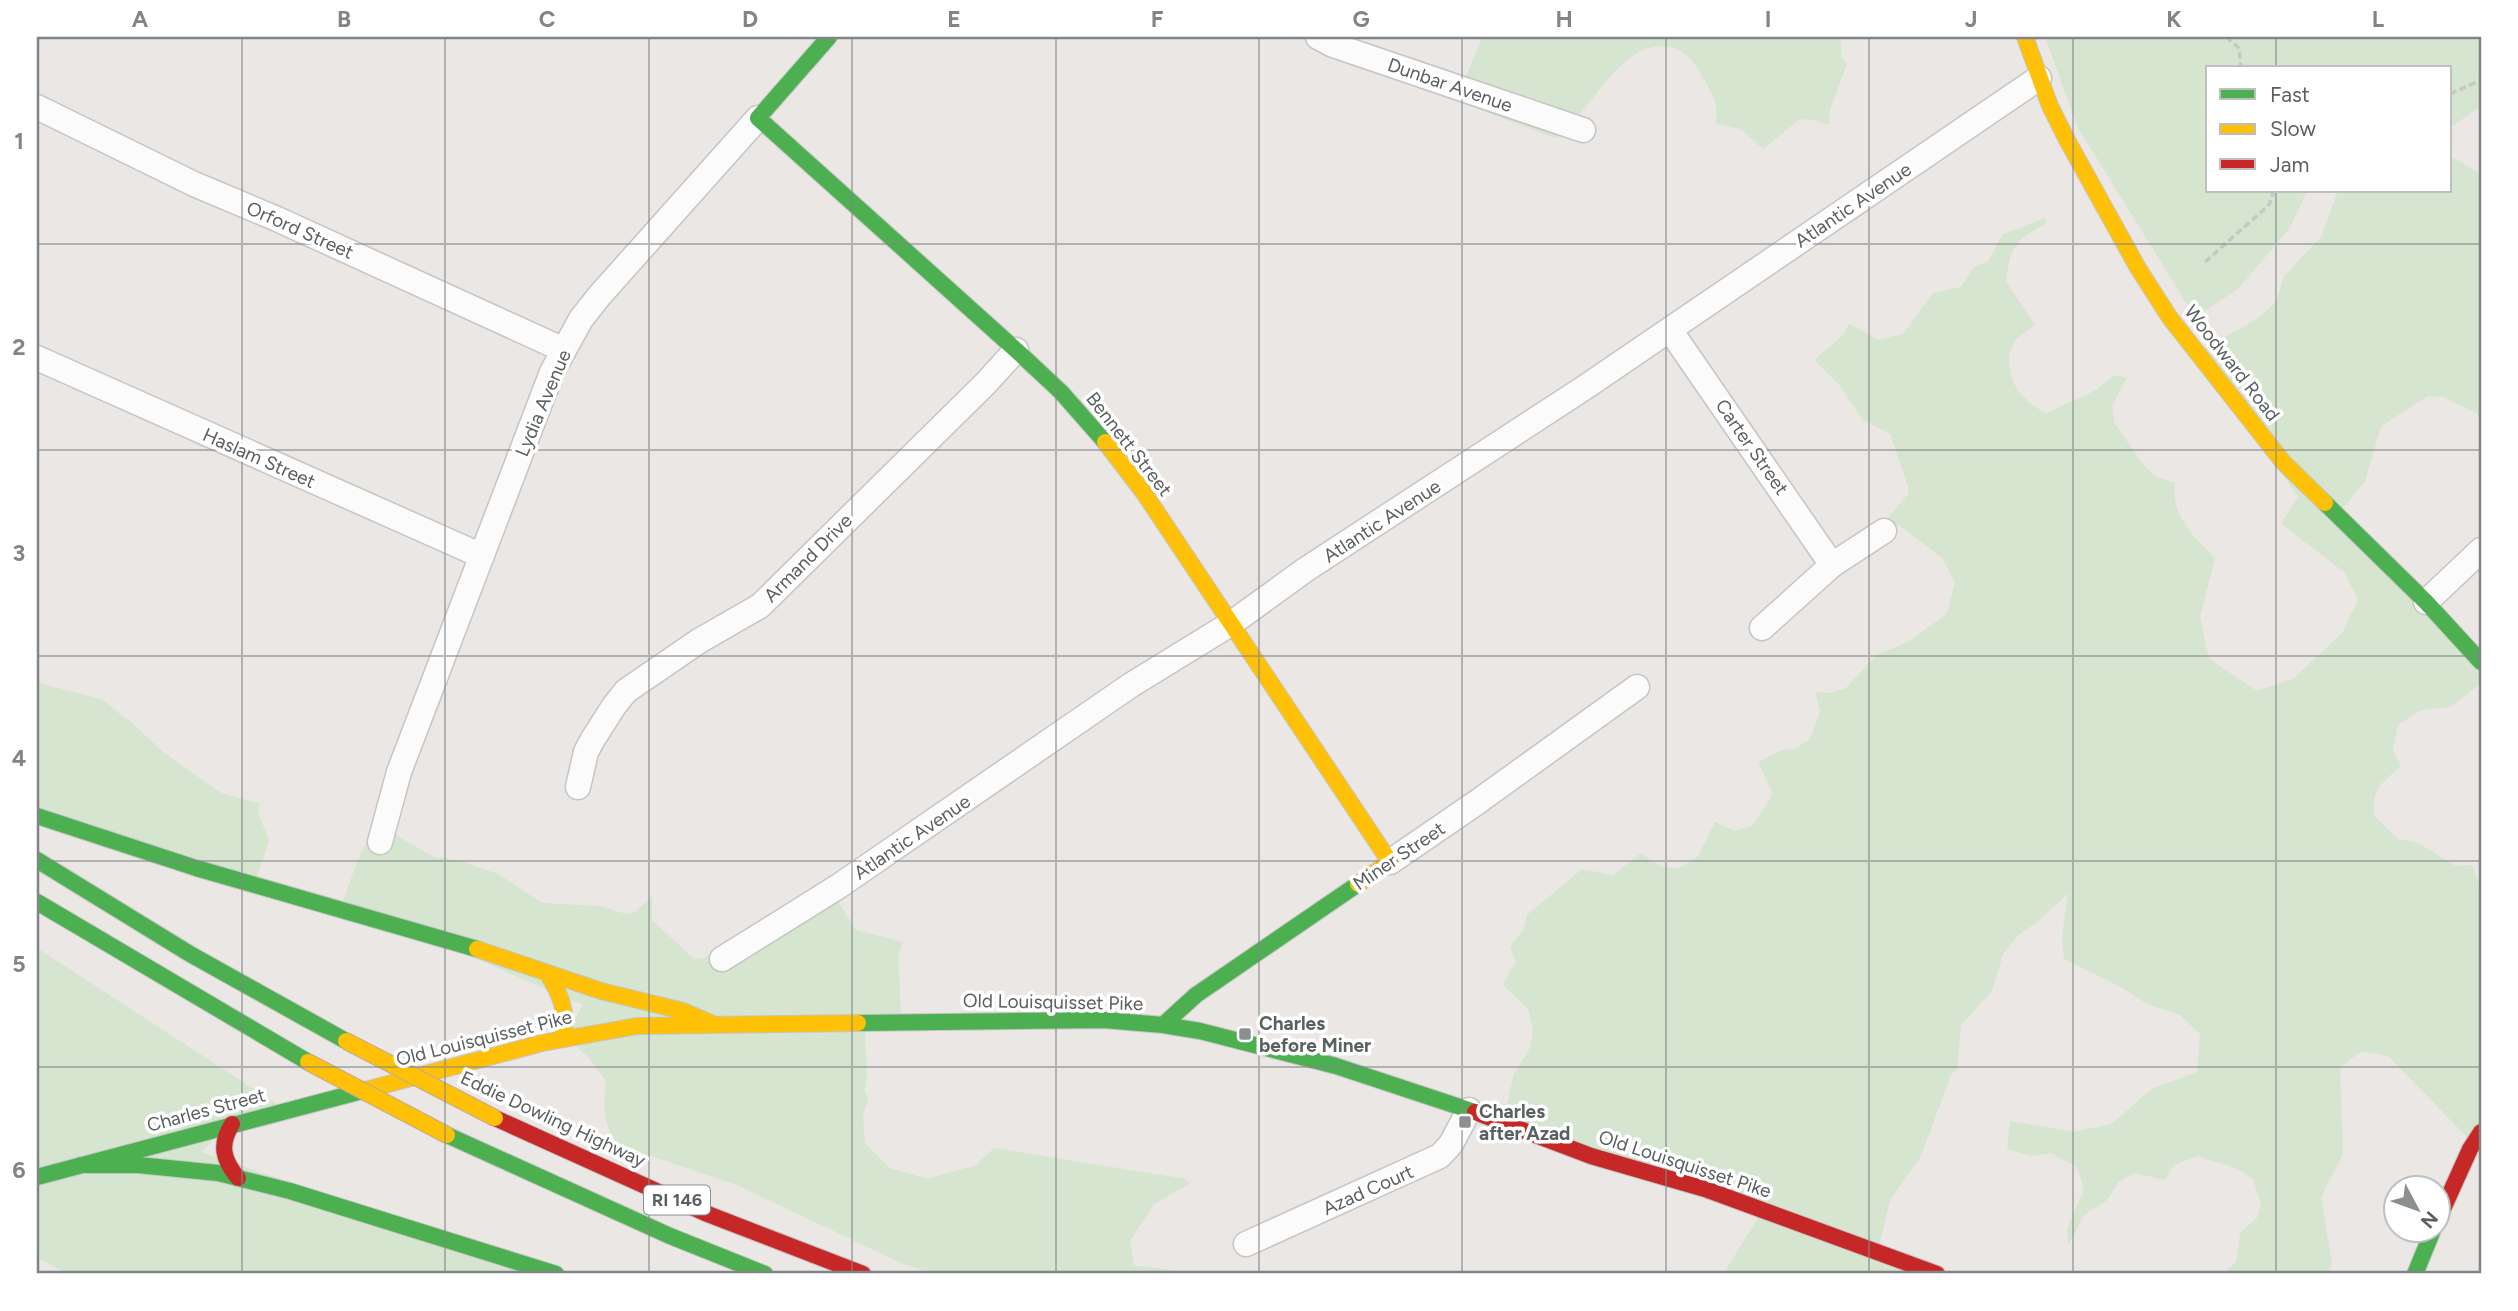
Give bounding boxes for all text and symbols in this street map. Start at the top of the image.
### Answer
text: A [132,5,149,33]
text: B [337,5,351,33]
text: C [539,5,556,33]
text: D [742,5,758,33]
text: E [947,5,961,33]
text: F [1151,5,1164,33]
text: G [1352,5,1370,33]
text: H [1555,5,1573,33]
text: I [1765,5,1771,33]
text: J [1965,5,1977,33]
text: K [2166,5,2182,33]
text: L [2372,5,2384,33]
street label: Dunbar Avenue [1385,53,1515,117]
legend [2206,66,2452,192]
text: Fast [2270,82,2310,107]
text: Slow [2270,116,2316,141]
text: 1 [14,127,24,155]
text: Jam [2270,152,2309,177]
street label: Atlantic Avenue [1790,158,1916,252]
street label: Orford Street [243,196,357,264]
street label: Woodward Road [2180,300,2284,426]
text: 2 [12,333,26,361]
street label: Lydia Avenue [510,346,576,460]
street label: Bennett Street [1081,387,1177,501]
street label: Carter Street [1711,395,1793,499]
street label: Haslam Street [199,423,319,493]
street label: Atlantic Avenue [1319,474,1445,568]
street label: Armand Drive [759,509,857,607]
text: 3 [13,539,25,567]
text: 4 [12,744,26,772]
street label: Atlantic Avenue [849,790,975,884]
street label: Miner Street [1349,817,1449,895]
text: 5 [12,950,26,978]
street label: Old Louisquisset Pike [963,989,1143,1015]
street label: Old Louisquisset Pike [394,1005,574,1071]
place label: Charles before Miner [1259,1012,1371,1057]
marker: Charles before Miner [1237,1026,1253,1042]
street label: Eddie Dowling Highway [457,1066,649,1172]
street label: Charles Street [144,1083,268,1137]
place label: Charles after Azad [1479,1100,1570,1145]
marker: Charles after Azad [1457,1114,1473,1130]
street label: Old Louisquisset Pike [1596,1125,1774,1203]
text: 6 [12,1156,26,1184]
street label: Azad Court [1319,1160,1417,1220]
north arrow [2382,1174,2452,1244]
road number: RI 146 [644,1185,710,1214]
text: N [2416,1207,2443,1233]

